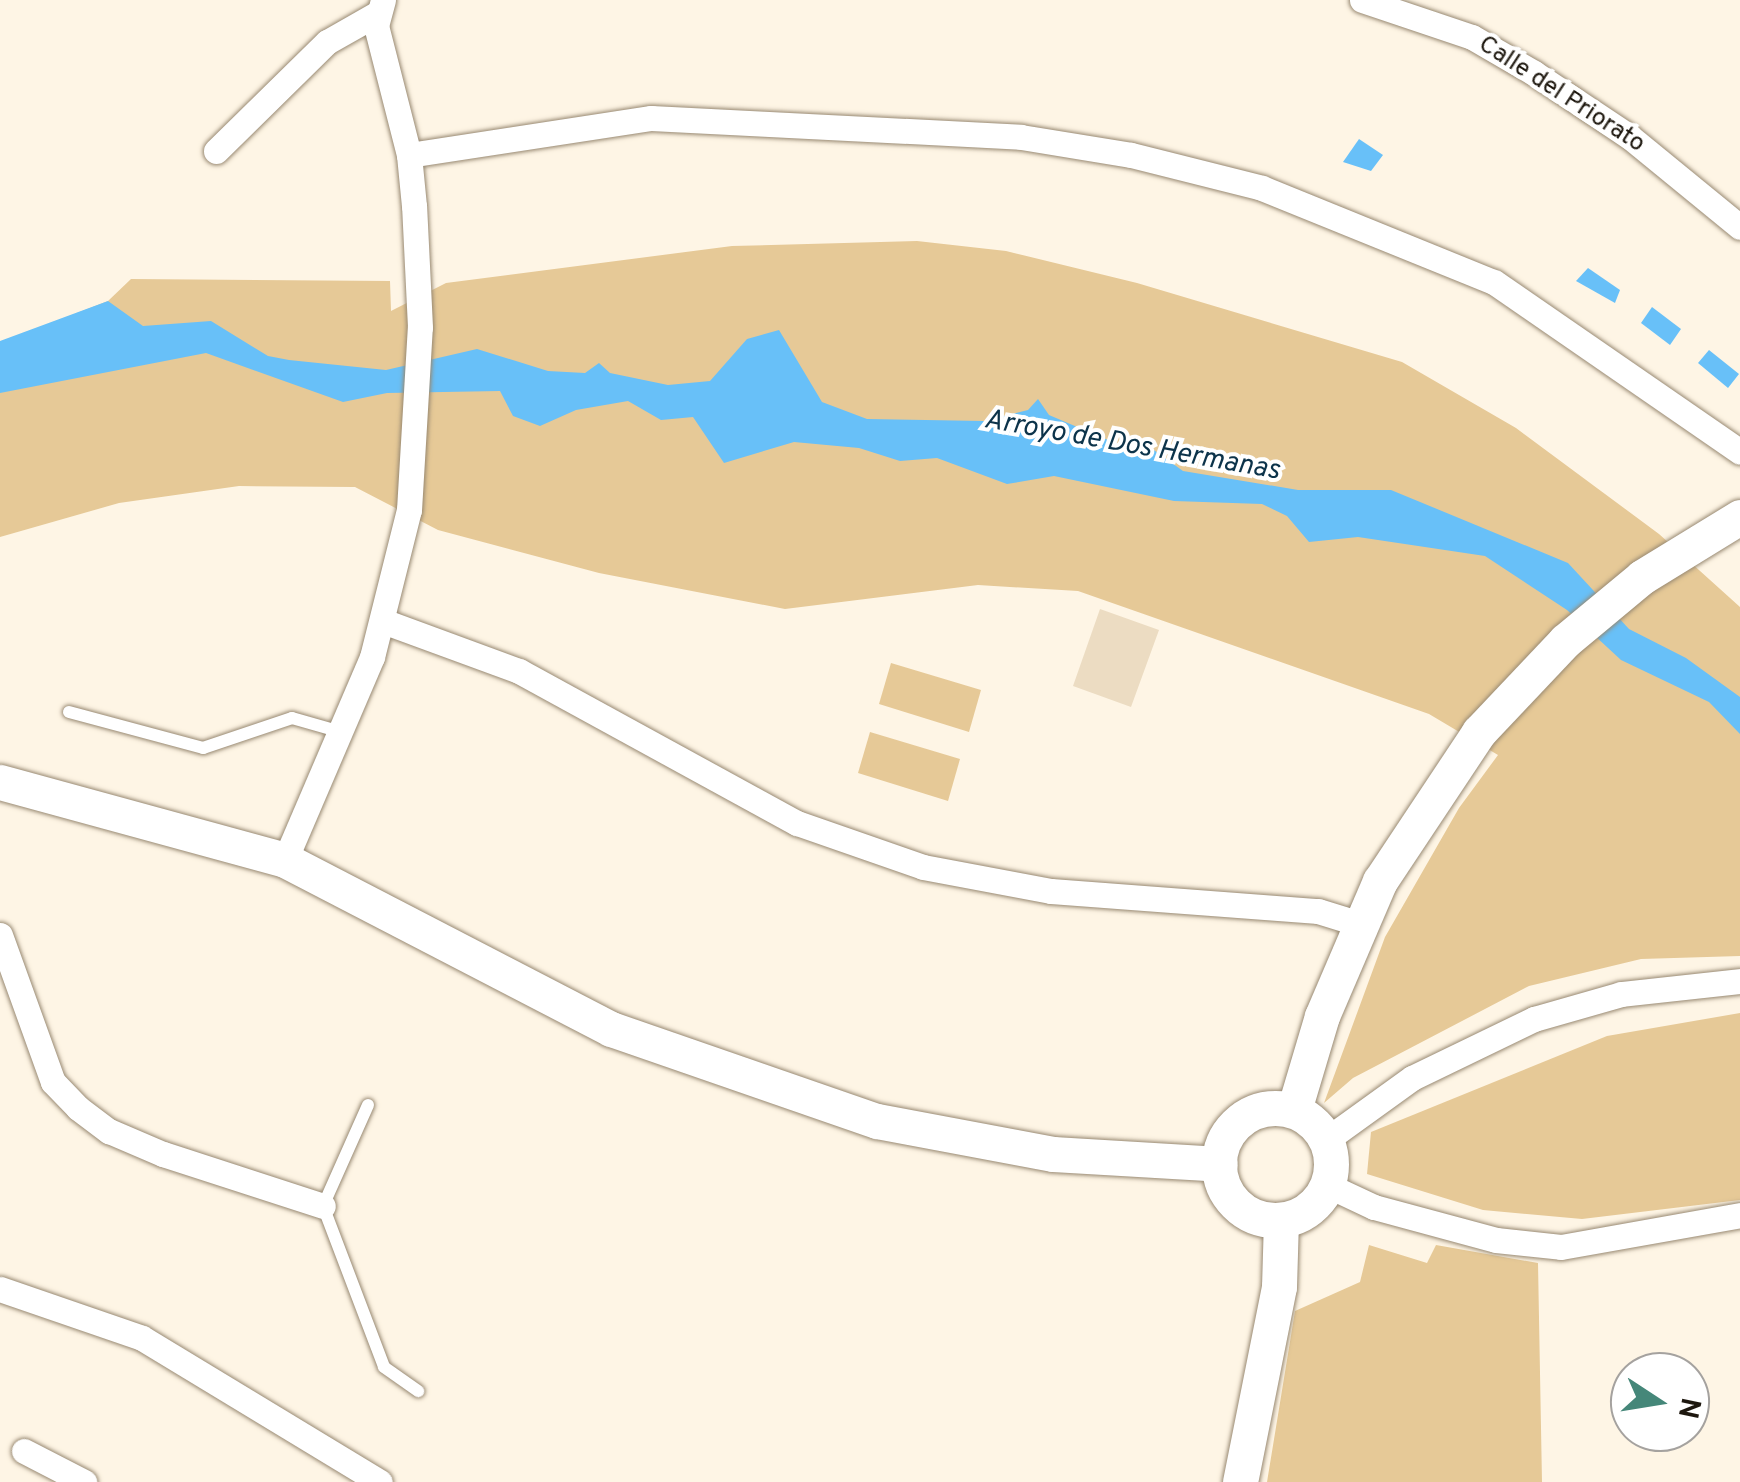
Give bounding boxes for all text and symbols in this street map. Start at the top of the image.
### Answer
street label: Calle del Priorato [1472,30,1650,160]
water label: Arroyo de Dos Hermanas [982,403,1282,489]
north arrow [1610,1352,1710,1452]
text: N [1668,1394,1707,1421]

